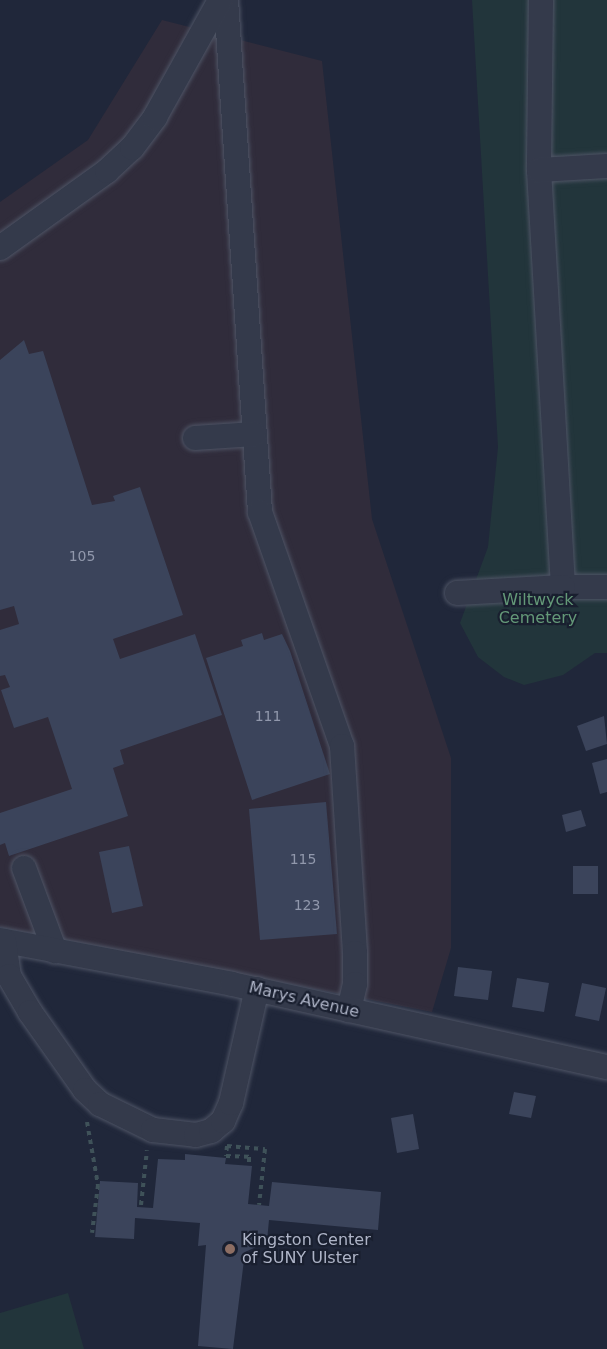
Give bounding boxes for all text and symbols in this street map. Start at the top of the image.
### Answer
house number: 105 [69,548,95,564]
park label: Wiltwyck Cemetery [499,590,577,628]
house number: 111 [255,708,281,724]
house number: 115 [290,851,316,867]
house number: 123 [294,897,320,913]
street label: Marys Avenue [247,978,361,1022]
place label: Kingston Center of SUNY Ulster [242,1230,371,1268]
marker: Kingston Center of SUNY Ulster [223,1242,237,1256]

